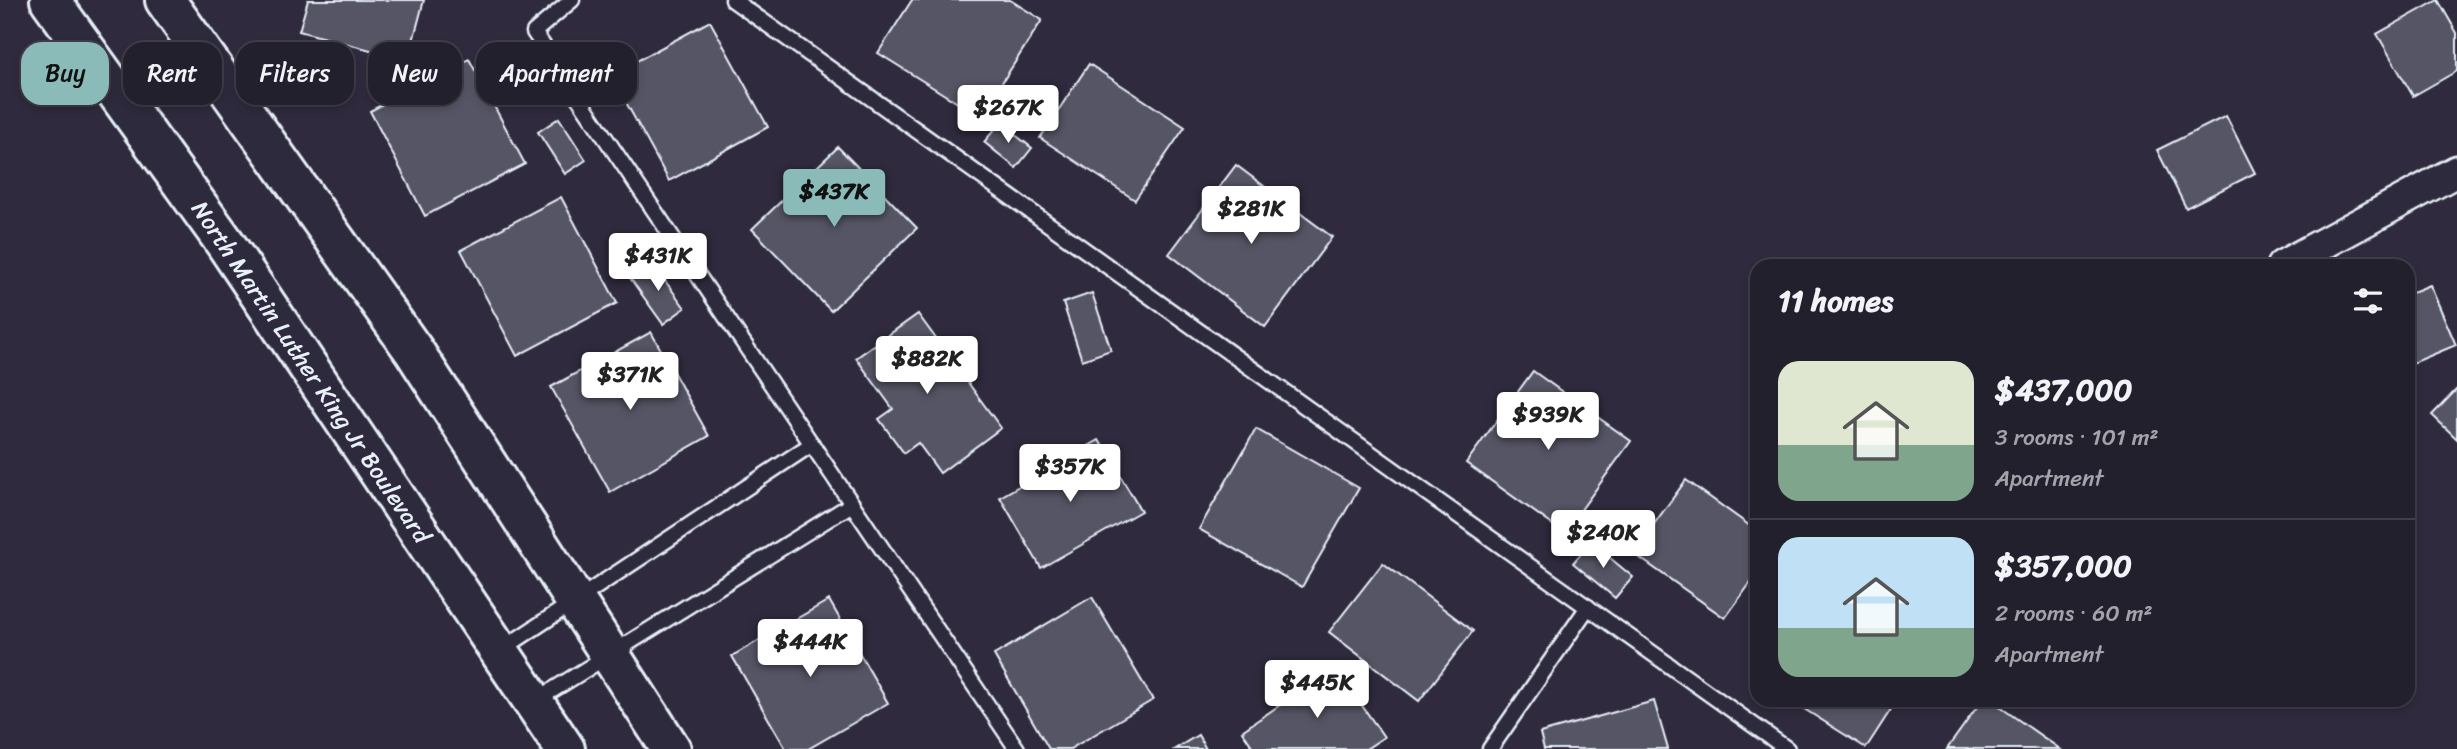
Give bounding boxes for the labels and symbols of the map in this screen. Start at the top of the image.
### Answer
pin: $267K [959,86,1057,145]
pin: $437K [785,170,883,229]
pin: $281K [1202,187,1300,246]
street label: North Martin Luther King Jr Boulevard [180,192,443,554]
pin: $431K [609,233,707,293]
pin: $882K [878,336,976,396]
pin: $371K [581,352,679,412]
pin: $939K [1499,392,1597,452]
pin: $357K [1021,444,1119,504]
pin: $240K [1554,510,1652,570]
pin: $444K [761,620,859,679]
pin: $445K [1268,660,1366,720]

